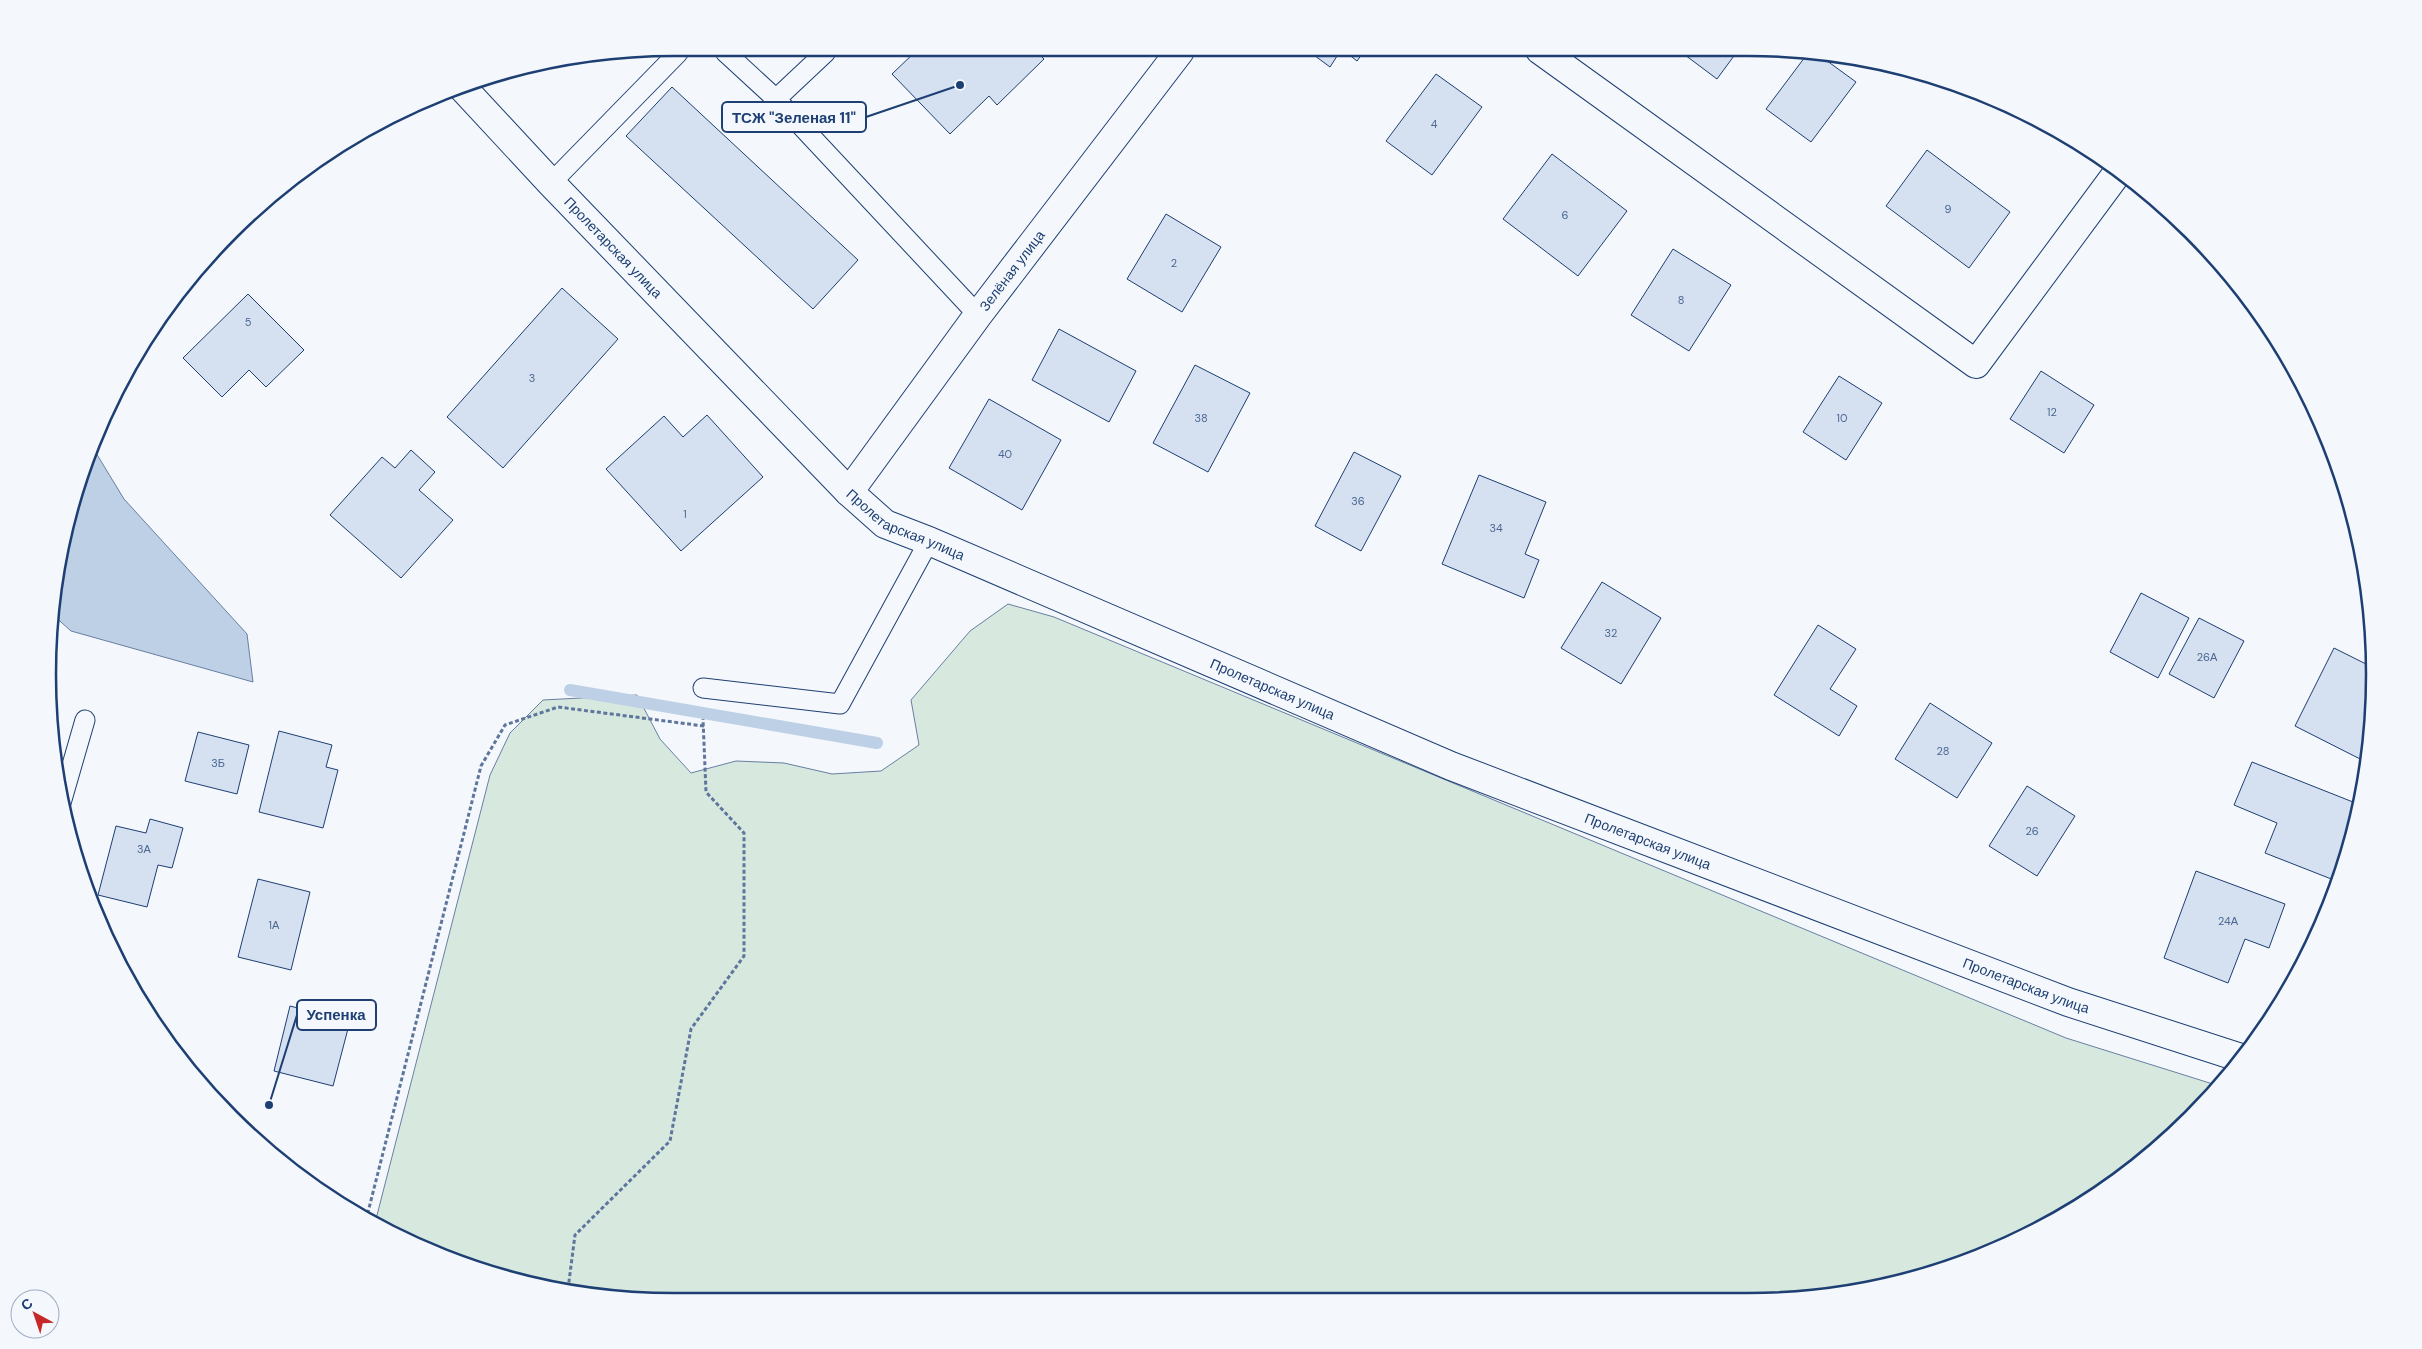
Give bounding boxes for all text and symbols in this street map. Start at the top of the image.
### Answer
callout: ТСЖ "Зеленая 11" [722,102,866,132]
text: ТСЖ "Зеленая 11" [732,108,856,128]
house number: 4 [1431,117,1438,131]
street label: Пролетарская улица [560,193,666,302]
house number: 9 [1945,202,1952,216]
house number: 6 [1562,208,1569,222]
street label: Зелёная улица [975,226,1049,315]
house number: 2 [1171,256,1177,270]
house number: 8 [1678,293,1684,307]
house number: 5 [245,315,252,329]
house number: 3 [529,371,535,385]
house number: 12 [2047,405,2057,419]
house number: 38 [1194,411,1208,425]
house number: 10 [1837,411,1847,425]
house number: 40 [998,447,1012,461]
street label: Пролетарская улица [843,485,968,564]
house number: 36 [1351,494,1365,508]
house number: 1 [683,507,687,521]
house number: 34 [1489,521,1503,535]
house number: 32 [1605,626,1617,640]
house number: 26А [2197,650,2218,664]
street label: Пролетарская улица [1208,654,1338,724]
house number: 28 [1937,744,1949,758]
house number: 3Б [211,756,225,770]
street label: Пролетарская улица [1582,809,1714,874]
house number: 26 [2025,824,2039,838]
house number: 3А [137,842,152,856]
house number: 24А [2218,914,2239,928]
house number: 1А [269,918,280,932]
street label: Пролетарская улица [1960,954,2092,1017]
callout: Успенка [297,1000,376,1030]
text: Успенка [306,1005,366,1025]
north arrow [10,1289,60,1339]
text: С [17,1294,36,1314]

